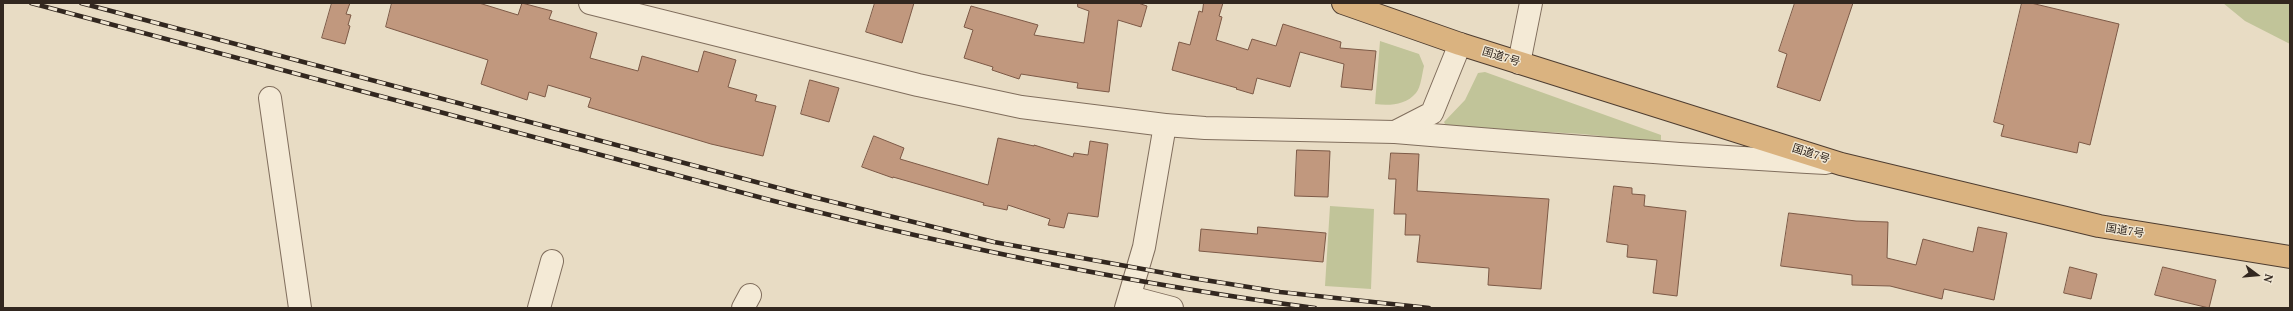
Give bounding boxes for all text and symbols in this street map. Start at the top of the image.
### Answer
street label: 国道7号 [1480,45,1522,69]
street label: 国道7号 [1790,142,1832,166]
street label: 国道7号 [2105,221,2145,241]
north arrow [2237,255,2277,295]
text: N [2261,272,2276,284]

